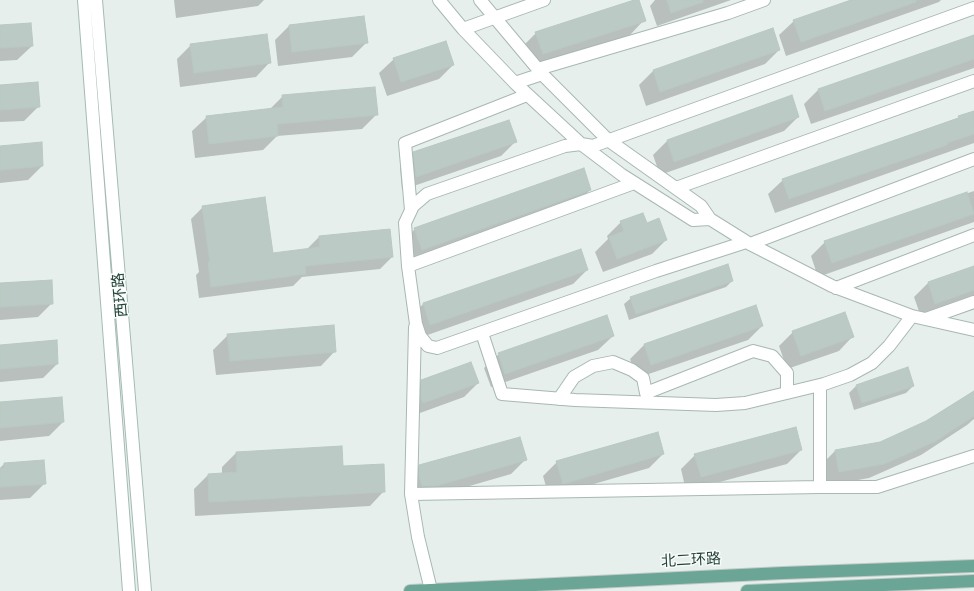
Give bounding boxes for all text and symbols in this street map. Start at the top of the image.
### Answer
street label: 西环路 [110,272,132,318]
street label: 北二环路 [661,550,721,572]

